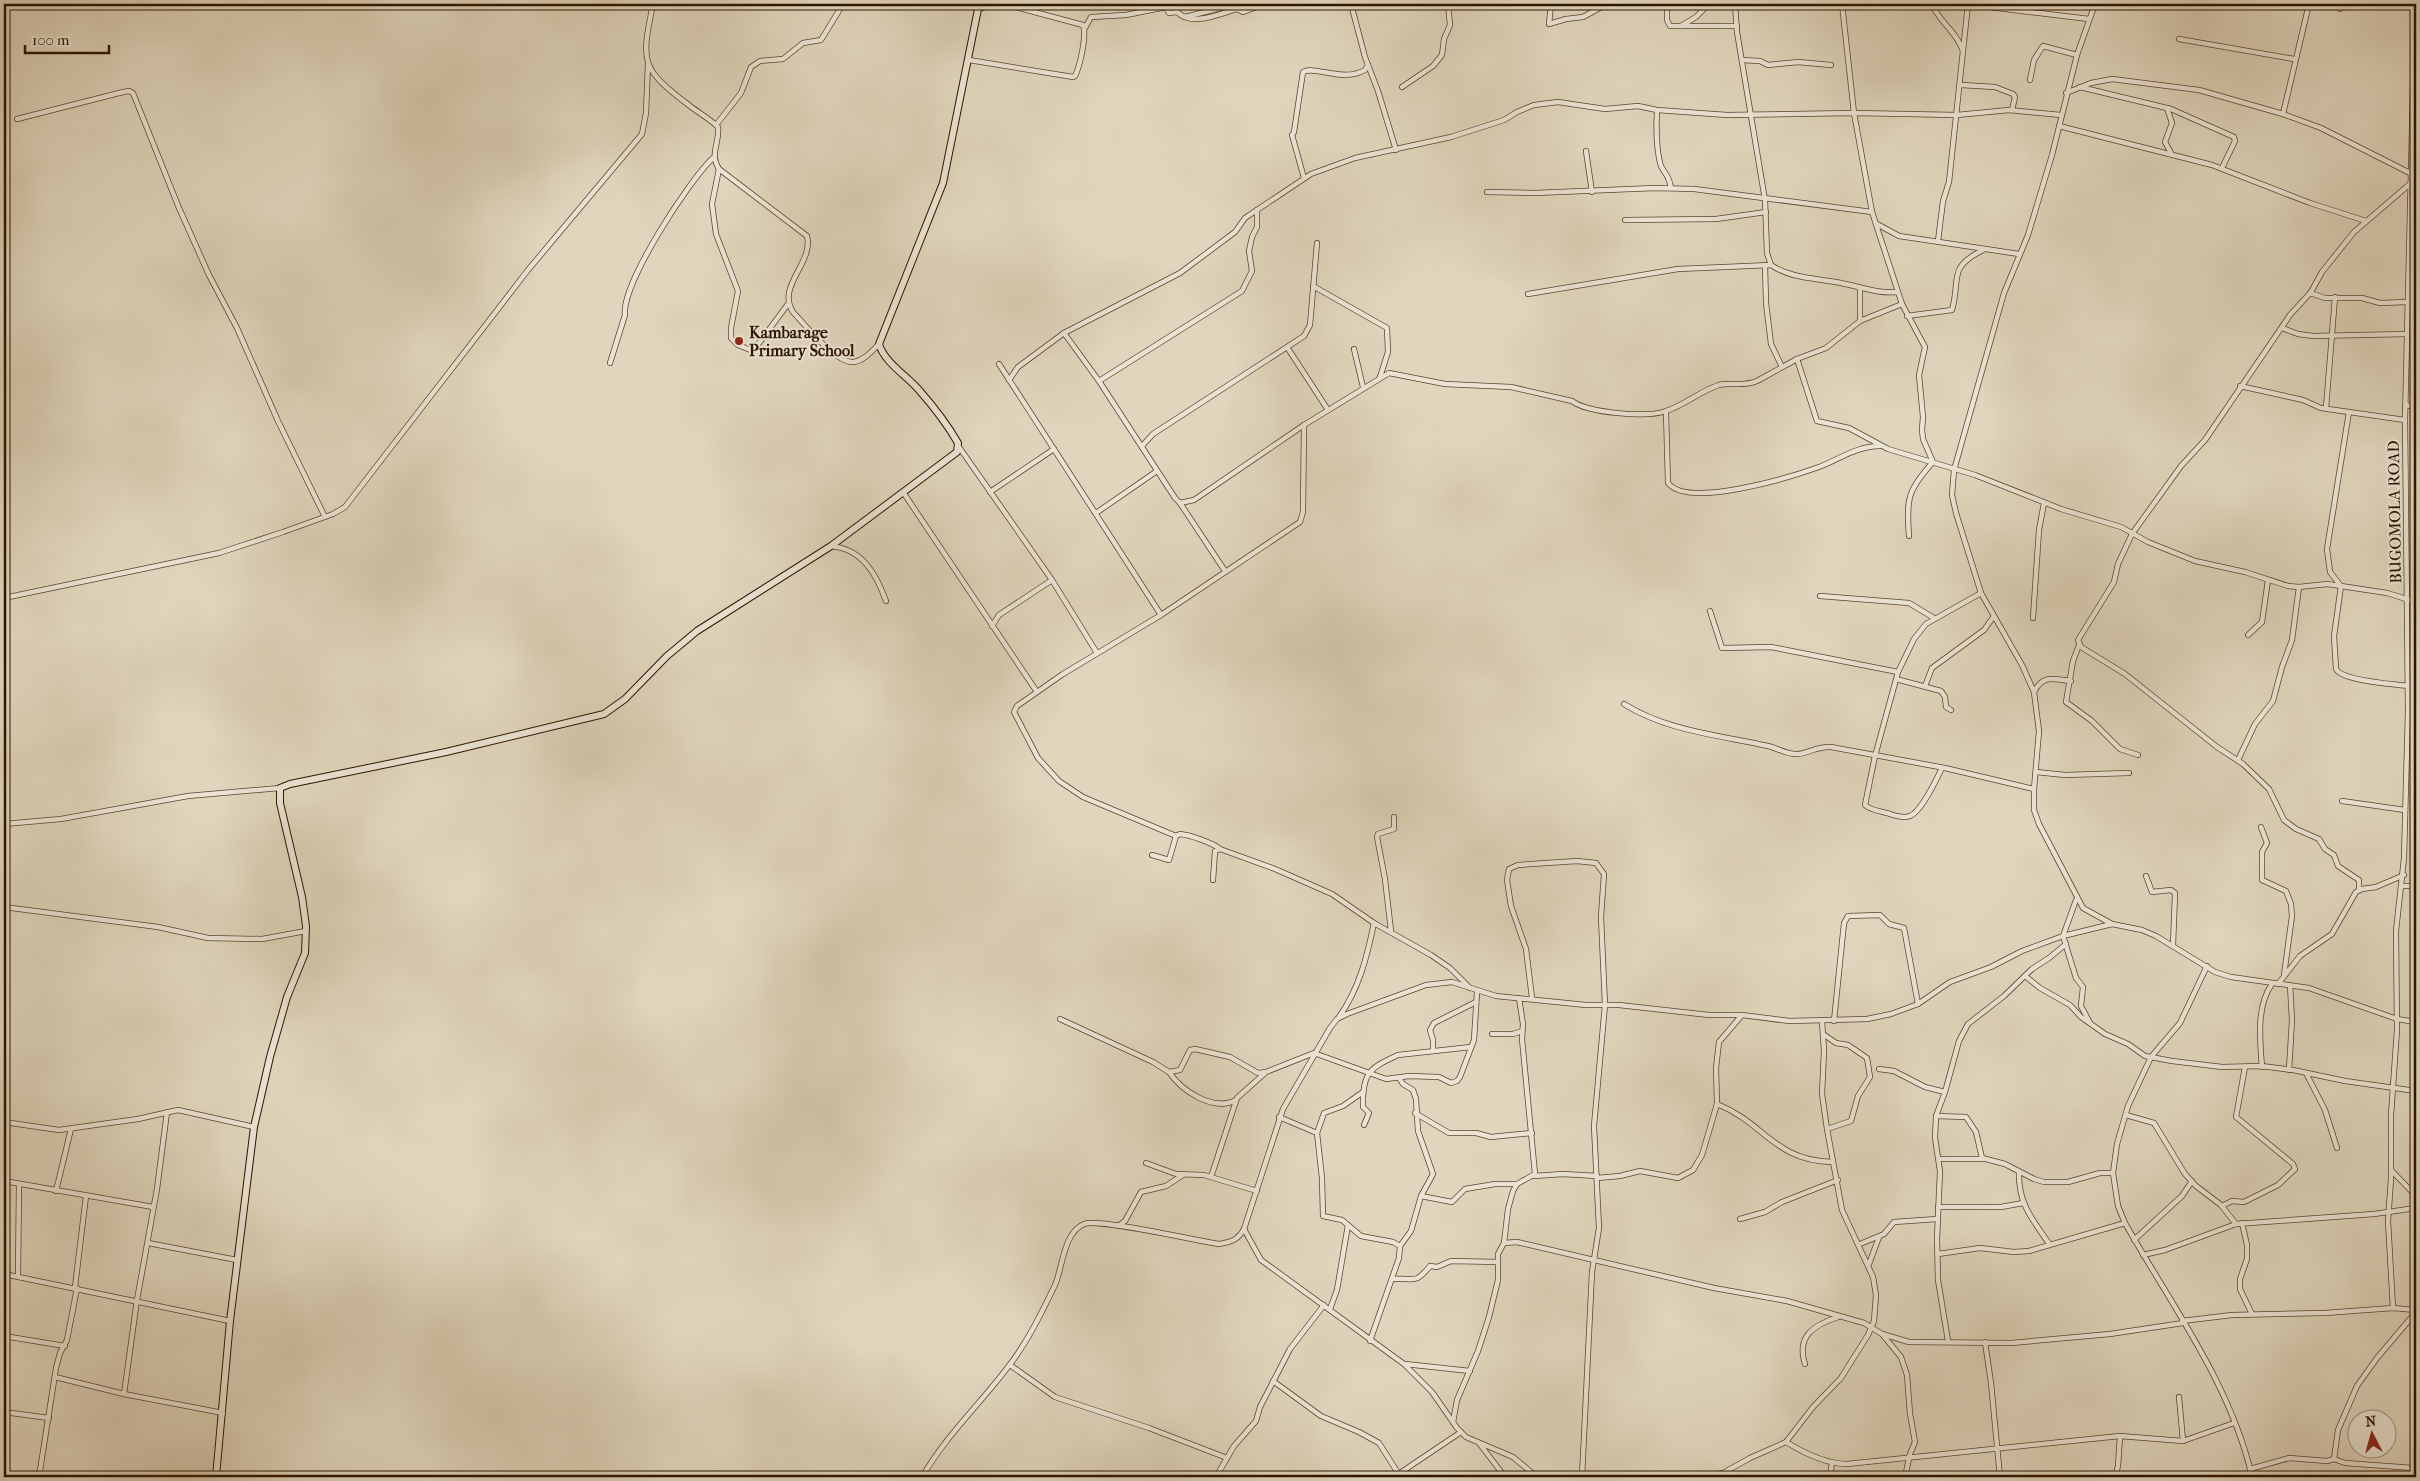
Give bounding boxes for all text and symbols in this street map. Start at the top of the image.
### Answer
scale bar [25,22,109,54]
text: 100 m [32,31,70,49]
place label: Kambarage Primary School [749,323,855,361]
marker: Kambarage Primary School [733,335,745,347]
street label: BUGOMOLA ROAD [2384,440,2405,584]
north arrow [2348,1408,2398,1458]
text: N [2365,1413,2377,1431]

